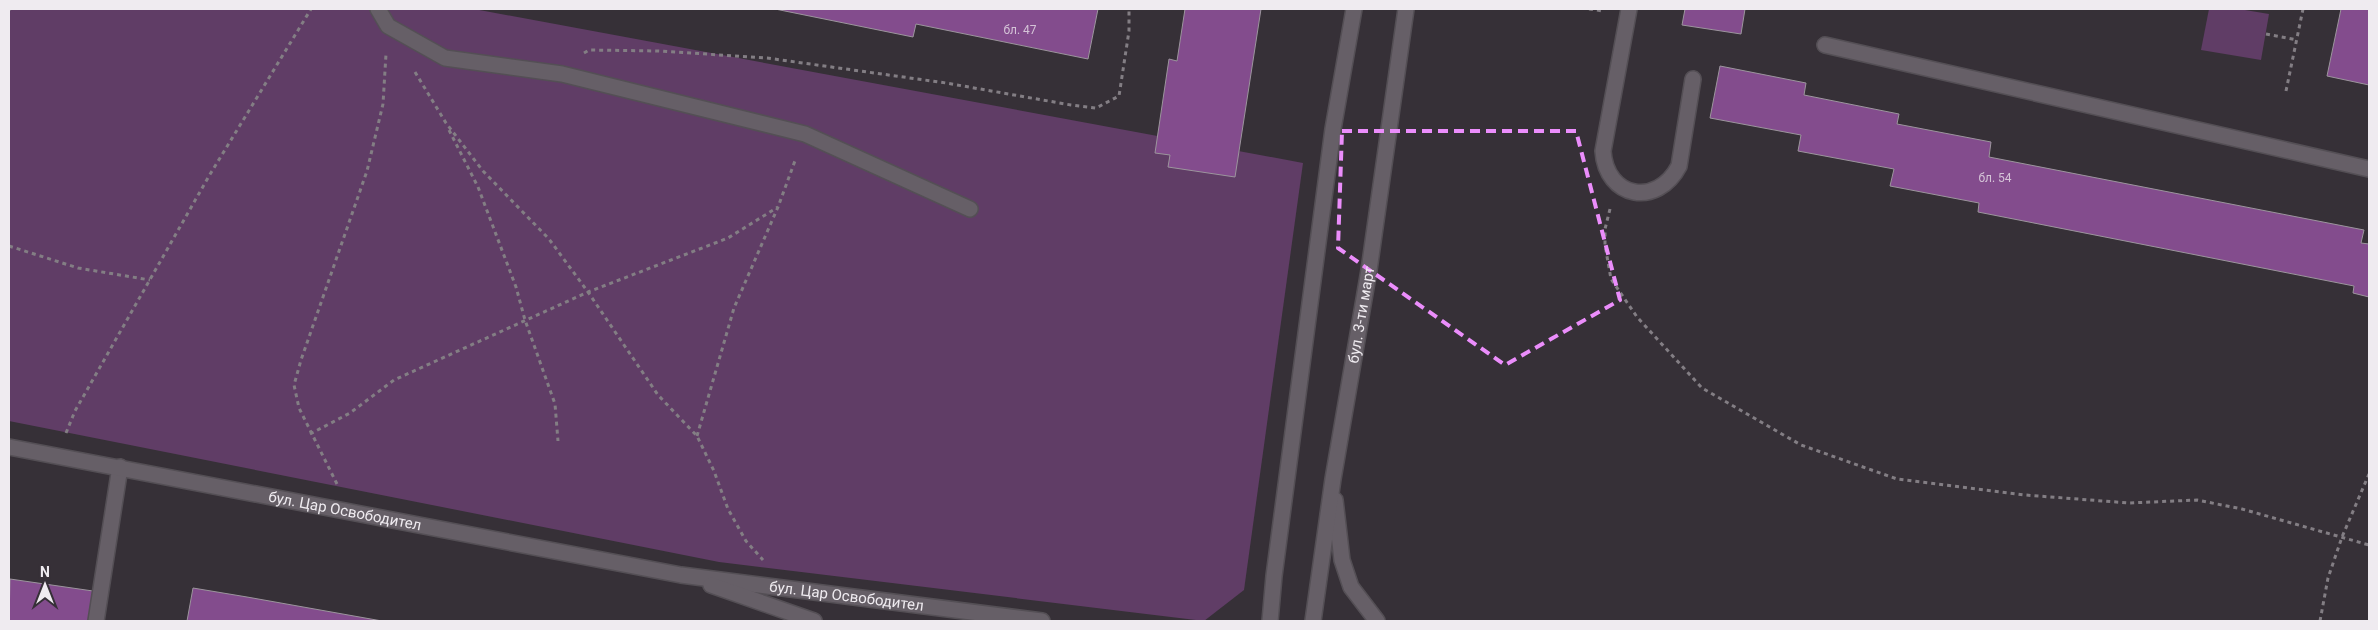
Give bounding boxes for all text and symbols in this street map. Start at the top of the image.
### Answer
house number: бл. 47 [1003,23,1037,37]
house number: бл. 54 [1978,171,2012,185]
street label: бул. 3-ти март [1344,265,1378,365]
street label: бул. Цар Освободител [267,488,423,534]
north arrow [20,560,70,610]
text: N [40,564,50,580]
street label: бул. Цар Освободител [768,577,925,615]

